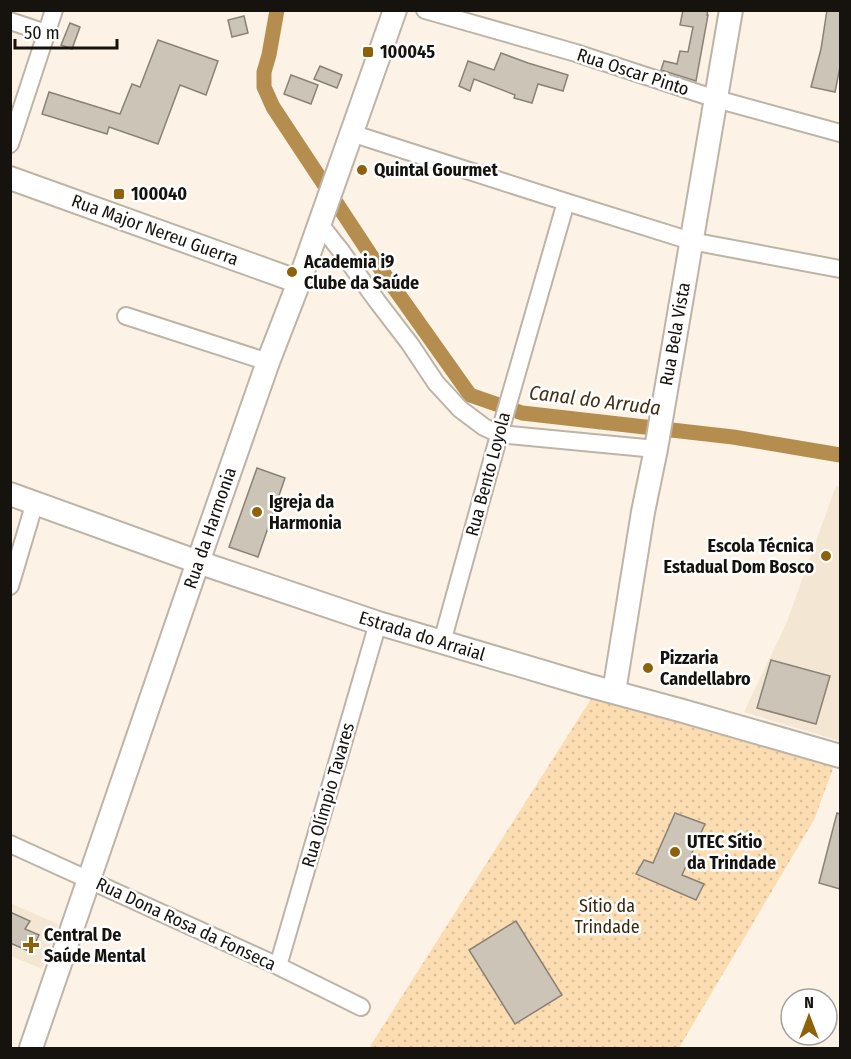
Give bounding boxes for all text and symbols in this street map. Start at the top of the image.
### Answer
scale bar [15,12,117,50]
text: 50 m [24,22,60,44]
place label: 100045 [380,41,435,63]
street label: Rua Oscar Pinto [574,44,692,100]
marker: 100045 [361,45,375,59]
place label: Quintal Gourmet [374,159,498,181]
marker: Quintal Gourmet [355,163,369,177]
place label: 100040 [131,183,187,205]
marker: 100040 [112,187,126,201]
street label: Rua Major Nereu Guerra [69,190,242,270]
place label: Academia i9 Clube da Saúde [303,251,419,294]
marker: Academia i9 Clube da Saúde [285,265,299,279]
street label: Rua Bela Vista [655,280,695,387]
water label: Canal do Arruda [528,380,662,420]
street label: Rua Bento Loyola [461,409,515,539]
street label: Rua da Harmonia [179,464,241,592]
place label: Igreja da Harmonia [269,491,342,534]
marker: Igreja da Harmonia [250,505,264,519]
place label: Escola Técnica Estadual Dom Bosco [664,535,814,578]
marker: Escola Técnica Estadual Dom Bosco [819,549,833,563]
street label: Estrada do Arraial [356,606,488,666]
place label: Pizzaria Candellabro [660,647,751,690]
marker: Pizzaria Candellabro [641,661,655,675]
street label: Rua Olímpio Tavares [297,720,359,870]
place label: UTEC Sítio da Trindade [687,831,776,874]
marker: UTEC Sítio da Trindade [668,845,682,859]
street label: Rua Dona Rosa da Fonseca [92,873,280,975]
park label: Sítio da Trindade [574,895,640,938]
place label: Central De Saúde Mental [44,924,146,967]
marker: Central De Saúde Mental [22,936,40,954]
north arrow [779,987,839,1047]
text: N [804,993,814,1012]

